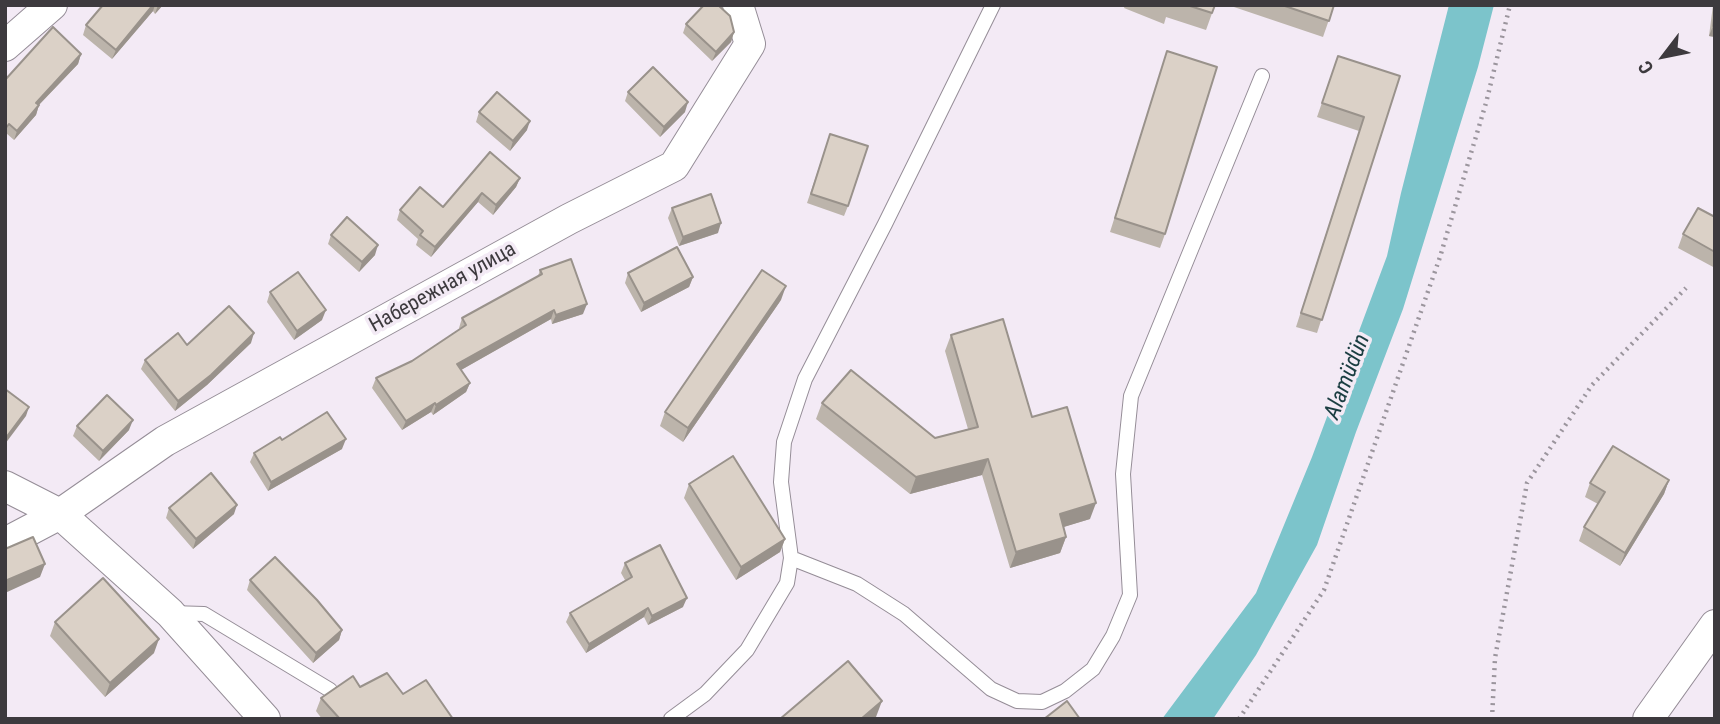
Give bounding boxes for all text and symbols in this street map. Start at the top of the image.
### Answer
north arrow [1629,21,1699,91]
text: С [1633,57,1658,78]
street label: Набережная улица [365,237,521,339]
water label: Alamüdün [1319,331,1377,423]

